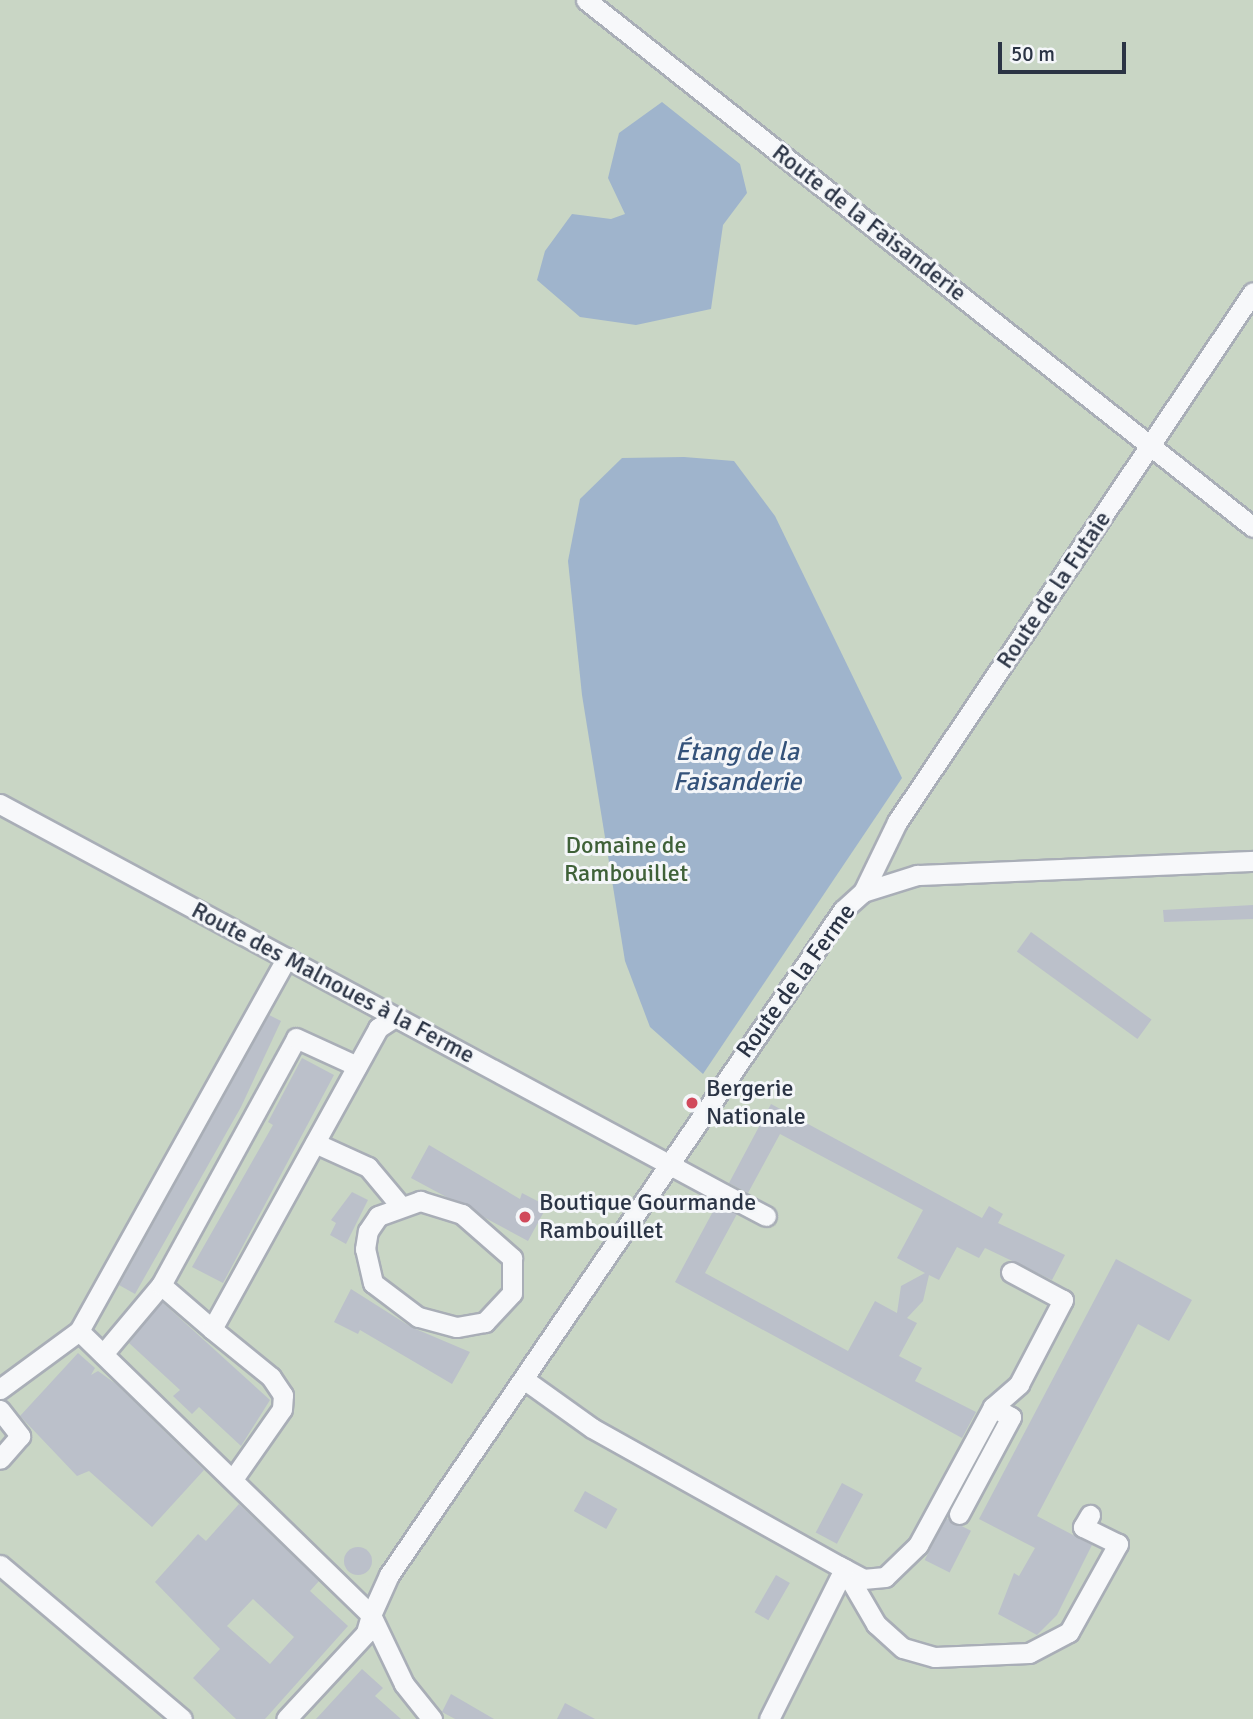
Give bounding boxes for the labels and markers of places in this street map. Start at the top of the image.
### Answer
place label: Bergerie Nationale [706,1075,806,1131]
marker: Bergerie Nationale [684,1095,700,1111]
place label: Boutique Gourmande Rambouillet [539,1189,756,1245]
marker: Boutique Gourmande Rambouillet [517,1209,533,1225]

